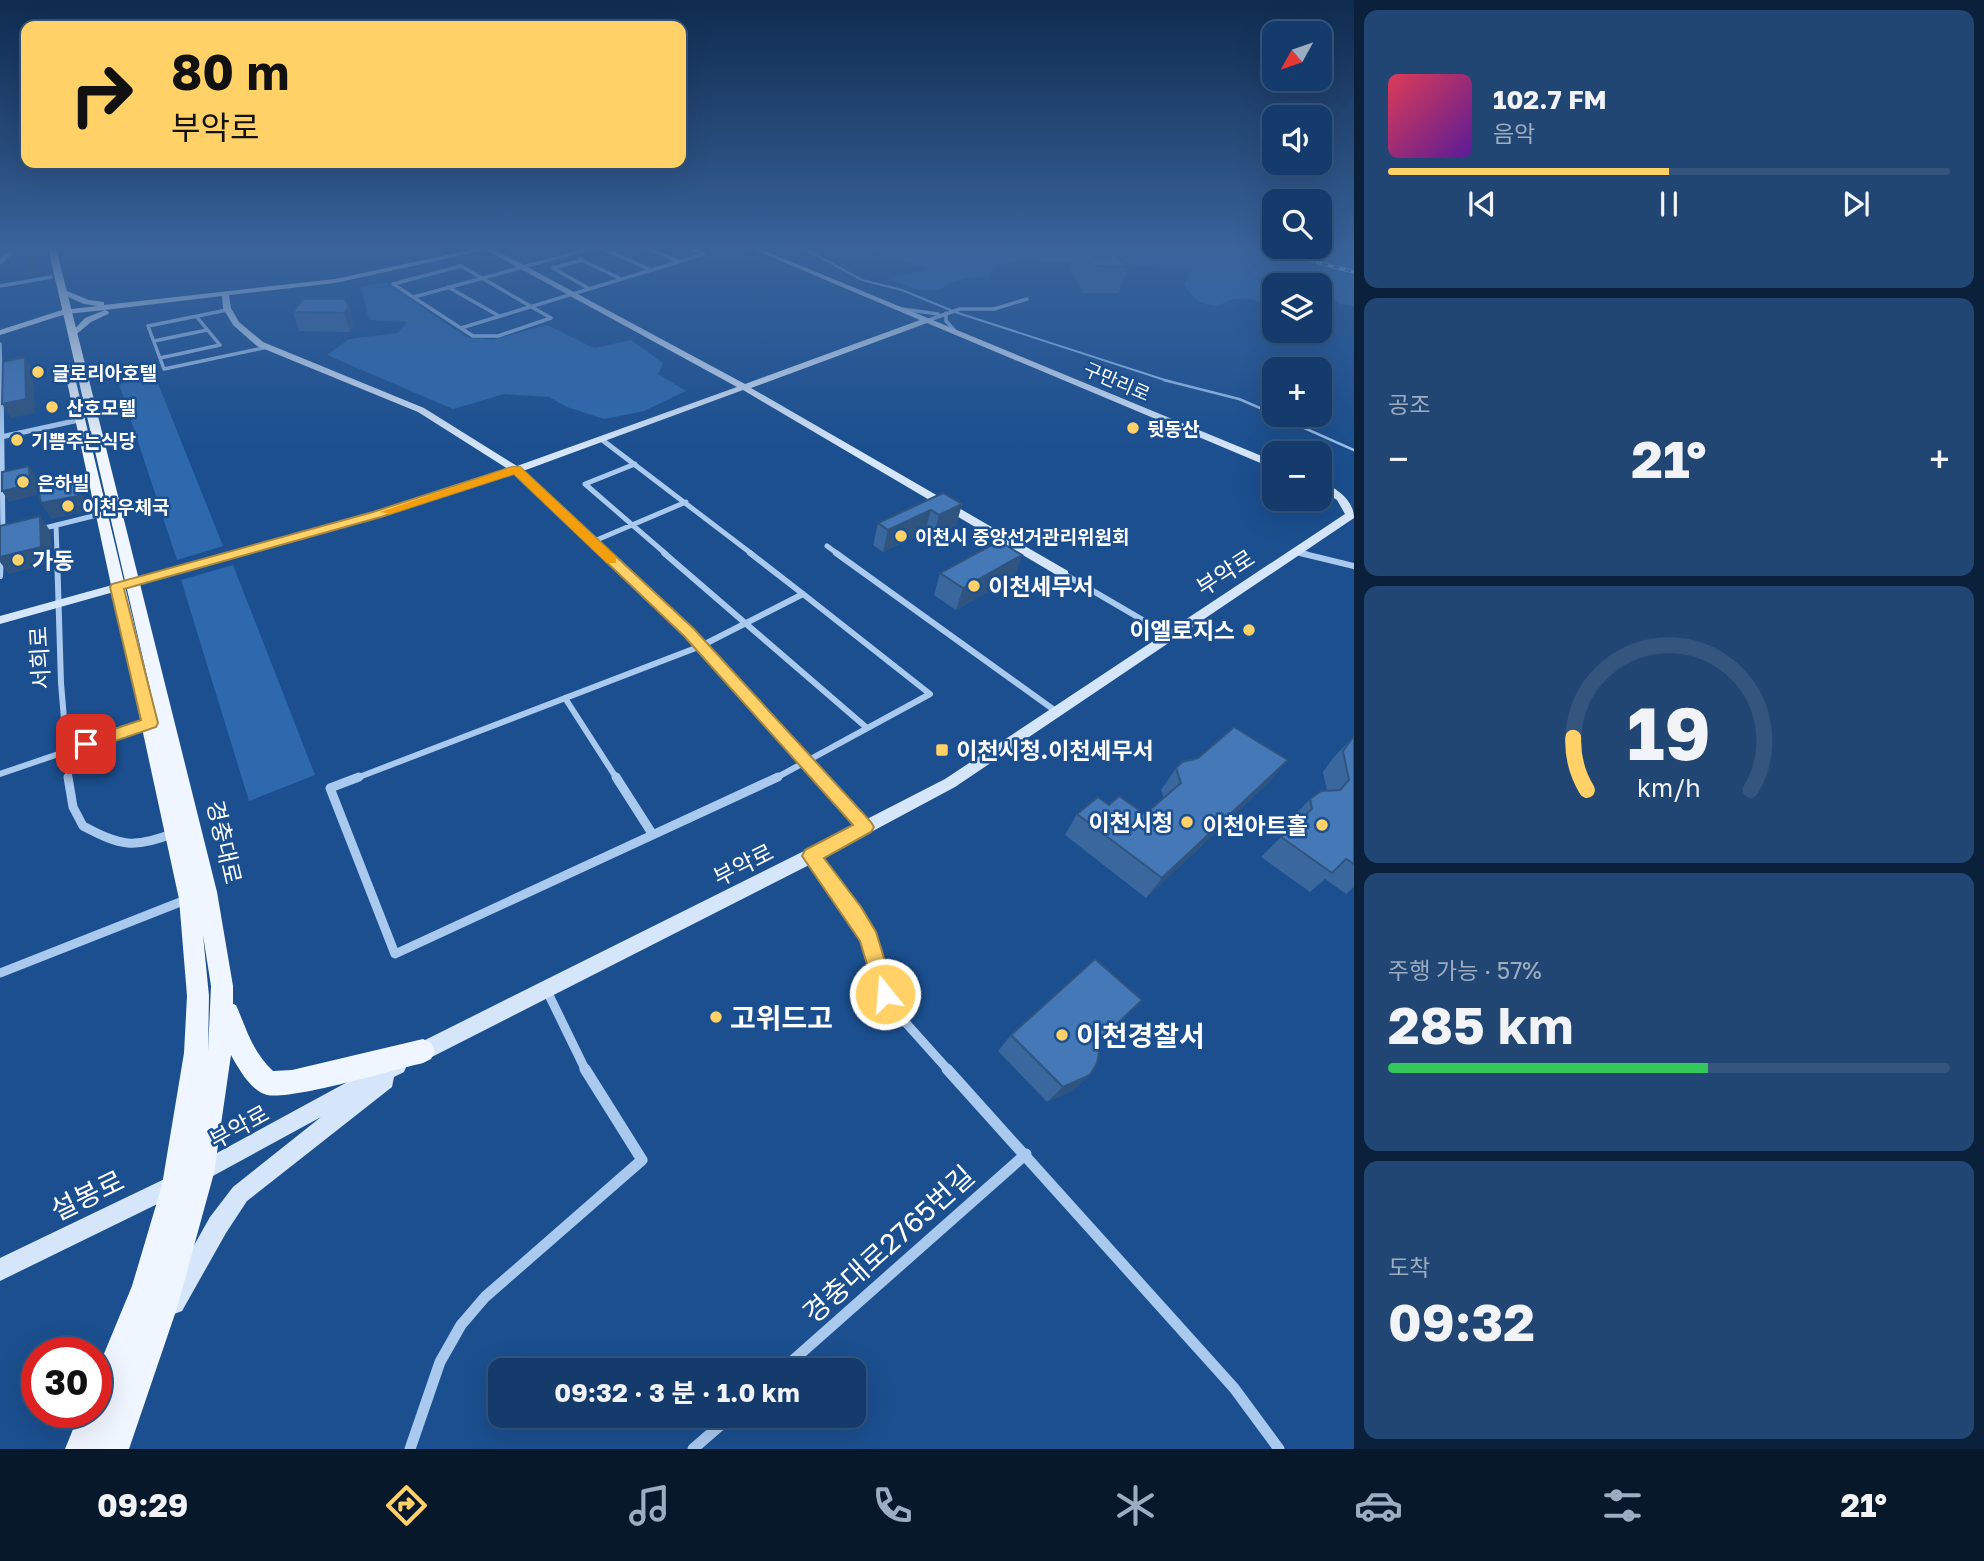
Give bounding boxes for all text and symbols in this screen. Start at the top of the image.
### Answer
north arrow [1262,21,1332,91]
map controls [1262,21,1332,511]
text: 80 m [171,42,289,101]
icon: right [56,49,147,140]
text: 102.7 FM [1493,84,1607,115]
button: sound [1262,105,1332,175]
text: 부악로 [171,108,259,146]
text: 음악 [1493,119,1535,147]
icon: previous [1463,185,1501,223]
icon: pause [1650,185,1688,223]
icon: next [1837,185,1875,223]
button: search [1262,189,1332,259]
button: layers [1262,273,1332,343]
street label: 구만리로 [1080,357,1154,405]
button: + [1262,357,1332,427]
place label: 글로리아호텔 [52,361,157,384]
marker: 글로리아호텔 [30,364,46,380]
text: 공조 [1388,390,1430,418]
place label: 산호모텔 [66,396,136,419]
marker: 산호모텔 [44,399,60,415]
place label: 뒷동산 [1147,417,1200,440]
marker: 뒷동산 [1125,420,1141,436]
text: 21° [1631,427,1707,489]
place label: 기쁨주는식당 [31,429,136,452]
marker: 기쁨주는식당 [9,432,25,448]
text: − [1388,436,1409,481]
text: + [1929,436,1950,481]
button: − [1262,441,1332,511]
place label: 은하빌 [37,471,89,494]
marker: 은하빌 [15,474,31,490]
place label: 이천우체국 [82,495,169,518]
marker: 이천우체국 [60,498,76,514]
place label: 이천시 중앙선거관리위원회 [915,525,1130,548]
marker: 이천시 중앙선거관리위원회 [893,528,909,544]
street label: 부악로 [1191,543,1259,601]
place label: 가동 [32,546,74,574]
marker: 가동 [10,552,26,568]
place label: 이천세무서 [988,572,1094,600]
marker: 이천세무서 [966,578,982,594]
place label: 이엘로지스 [1129,616,1235,644]
marker: 이엘로지스 [1241,622,1257,638]
street label: 서희로 [23,626,55,690]
text: 19 [1627,690,1711,777]
pin [56,714,116,774]
icon: arrive [67,725,105,763]
place label: 이천시청.이천세무서 [956,736,1154,764]
marker: 이천시청.이천세무서 [934,742,950,758]
text: km/h [1637,772,1701,803]
street label: 경충대로 [202,798,248,886]
place label: 이천시청 [1088,808,1173,836]
place label: 이천아트홀 [1202,811,1308,839]
marker: 이천시청 [1179,814,1195,830]
marker: 이천아트홀 [1314,817,1330,833]
street label: 부악로 [708,837,778,891]
text: 주행 가능 · 57% [1388,956,1542,984]
position arrow [848,957,922,1031]
text: 285 km [1388,993,1573,1055]
place label: 고위드고 [730,1001,833,1034]
marker: 고위드고 [708,1009,724,1025]
place label: 이천경찰서 [1076,1019,1205,1052]
marker: 이천경찰서 [1054,1027,1070,1043]
street label: 부악로 [204,1098,274,1154]
street label: 경충대로2765번길 [796,1159,980,1329]
street label: 설봉로 [45,1163,129,1227]
text: 도착 [1388,1253,1430,1281]
text: 09:32 [1388,1290,1535,1352]
speed limit sign: 30 [21,1337,112,1428]
text: 09:32 · 3 분 · 1.0 km [554,1377,800,1408]
icon: directions [382,1481,431,1530]
icon: music [625,1481,674,1530]
icon: phone [868,1481,917,1530]
icon: climate [1111,1481,1160,1530]
icon: car [1354,1481,1403,1530]
icon: filters [1598,1481,1647,1530]
text: 09:29 [97,1486,188,1524]
text: 21° [1841,1486,1887,1524]

